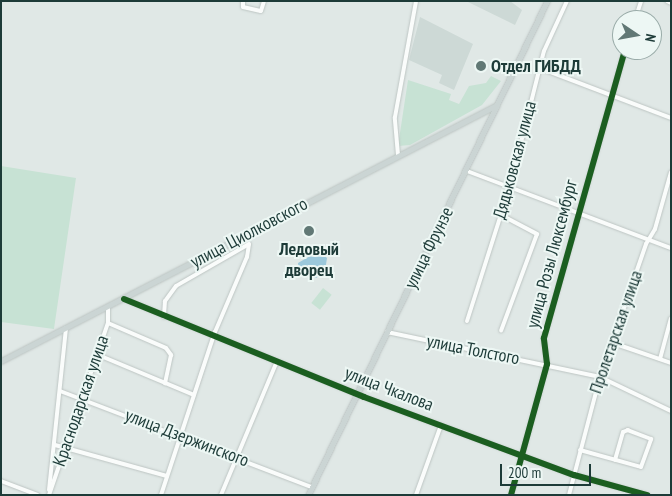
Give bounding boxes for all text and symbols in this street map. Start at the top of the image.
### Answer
north arrow [612,10,662,60]
text: N [641,32,660,43]
place label: Отдел ГИБДД [491,55,581,77]
marker: Отдел ГИБДД [475,60,487,72]
street label: Дядьковская улица [489,99,541,221]
street label: улица Розы Люксембург [522,177,582,331]
street label: улица Циолковского [187,193,311,273]
street label: улица Фрунзе [400,204,458,292]
marker: Ледовый дворец [303,225,315,237]
place label: Ледовый дворец [279,239,339,282]
street label: Пролетарская улица [585,268,647,396]
street label: улица Толстого [425,330,521,370]
street label: Краснодарская улица [48,333,114,469]
street label: улица Чкалова [342,362,436,416]
street label: улица Дзержинского [122,404,252,472]
scale bar [502,454,593,486]
text: 200 m [508,463,541,482]

